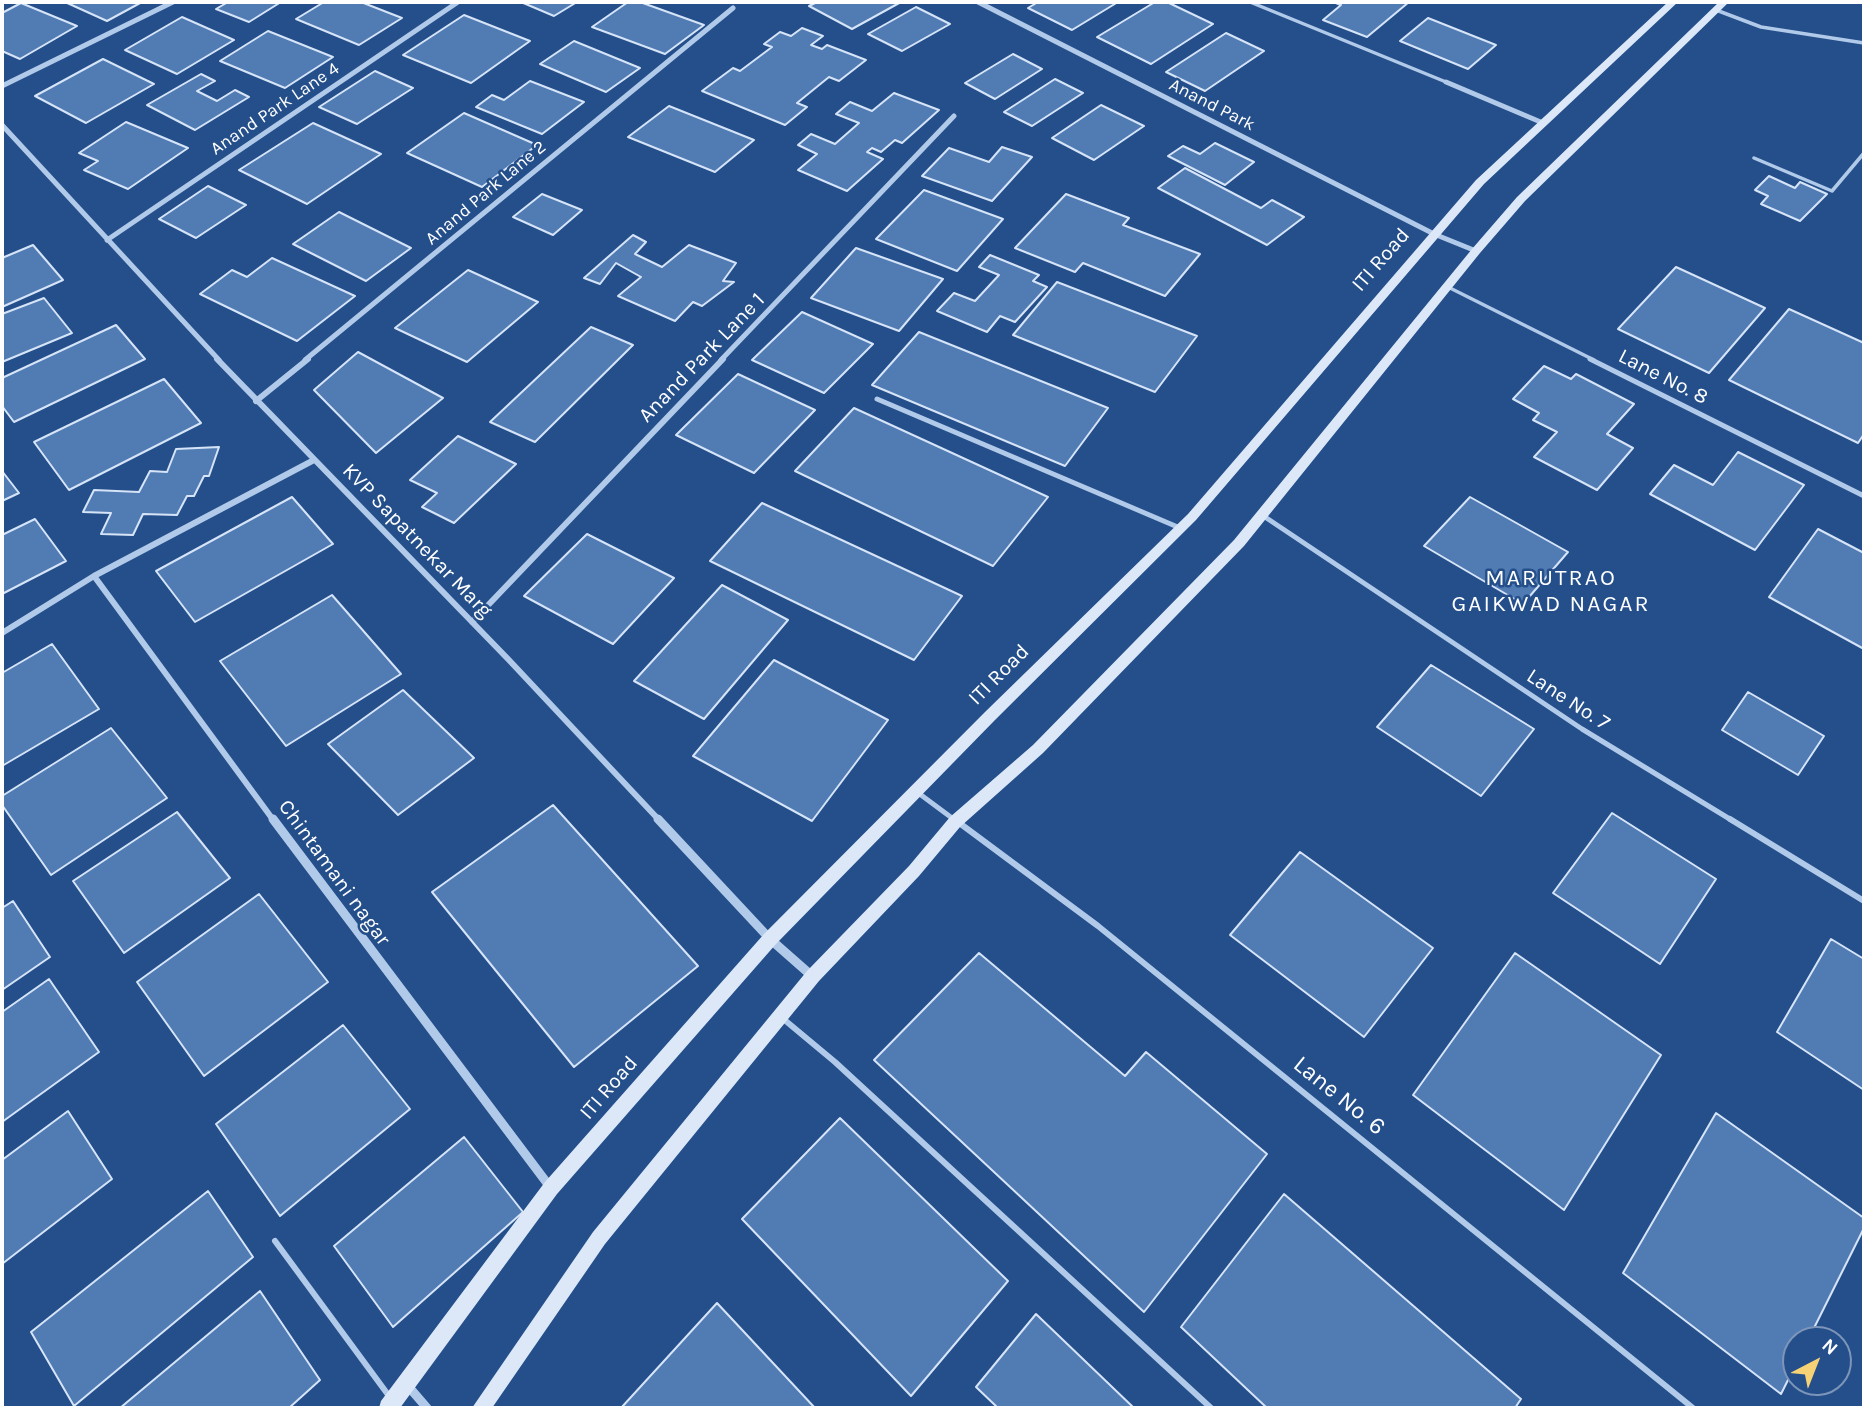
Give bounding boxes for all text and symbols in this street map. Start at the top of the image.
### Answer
street label: Anand Park Lane 4 [207,58,343,160]
street label: Anand Park [1165,74,1259,136]
street label: Anand Park Lane 2 [421,136,551,250]
street label: ITI Road [1347,223,1415,297]
street label: Anand Park Lane 1 [634,288,770,428]
street label: Lane No. 8 [1614,344,1712,410]
street label: KVP Sapatnekar Marg [337,458,497,624]
district label: MARUTRAO GAIKWAD NAGAR [1453,564,1649,618]
street label: ITI Road [963,639,1035,711]
street label: Lane No. 7 [1522,664,1614,736]
street label: Chintamani nagar [273,795,395,951]
street label: Lane No. 6 [1287,1050,1391,1142]
street label: ITI Road [575,1051,643,1125]
north arrow [1782,1326,1852,1396]
text: N [1817,1334,1842,1360]

